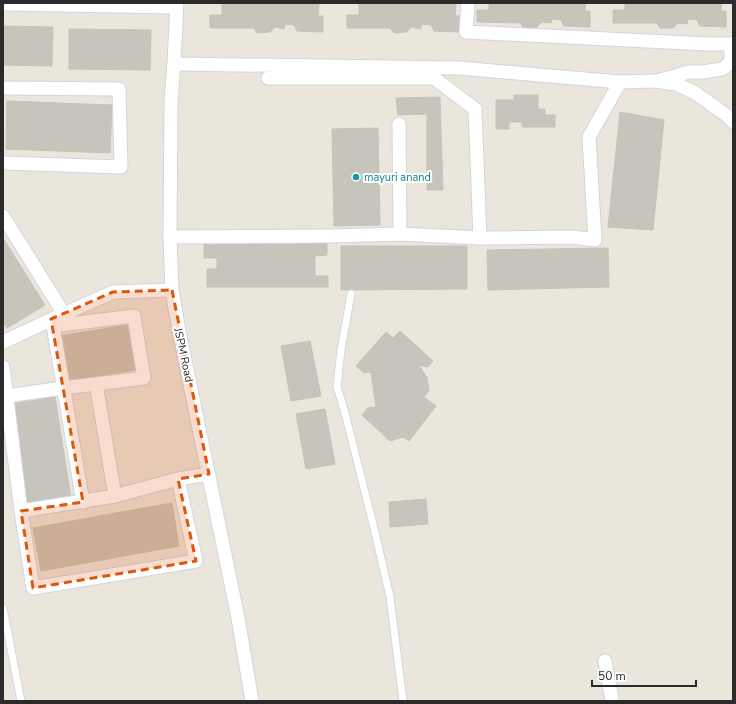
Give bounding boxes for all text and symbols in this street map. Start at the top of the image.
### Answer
place label: mayuri anand [364,170,431,185]
marker: mayuri anand [351,172,361,182]
street label: JSPM Road [170,326,197,384]
scale bar [592,662,696,688]
text: 50 m [598,668,626,684]

